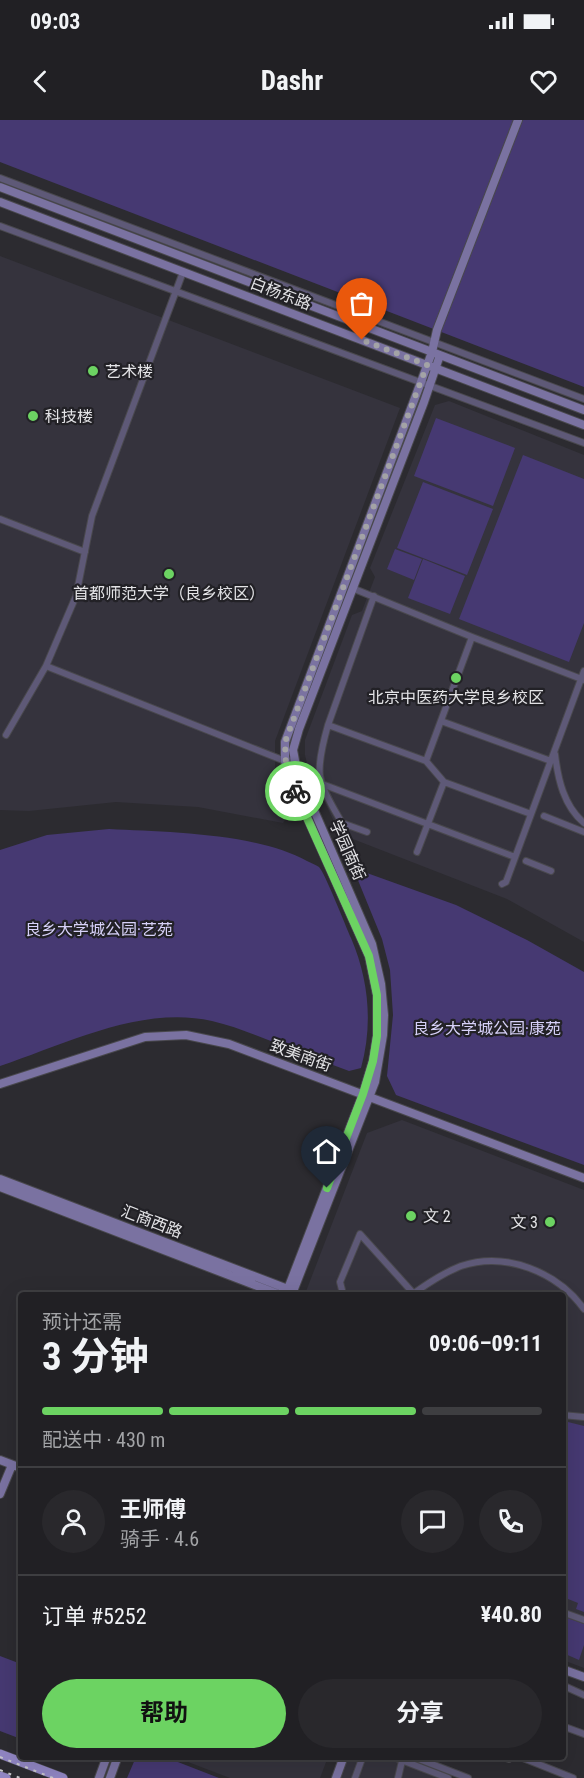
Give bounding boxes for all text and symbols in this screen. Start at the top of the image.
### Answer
text: 09:03 [30,9,81,34]
icon: back [24,65,57,98]
text: Dashr [261,65,323,97]
icon: heart [527,65,560,98]
street label: 白杨东路 [248,273,314,314]
pin [336,278,387,340]
icon: bag [345,287,378,320]
place label: 艺术楼 [105,362,153,381]
marker: 艺术楼 [86,364,100,378]
place label: 科技楼 [45,407,93,426]
marker: 科技楼 [26,409,40,423]
marker: 首都师范大学（良乡校区） [162,567,176,581]
place label: 首都师范大学（良乡校区） [73,584,265,603]
marker: 北京中医药大学良乡校区 [449,671,463,685]
place label: 北京中医药大学良乡校区 [368,688,544,707]
courier [265,761,325,821]
icon: bike [279,775,312,808]
street label: 学园南街 [326,817,369,883]
park label: 良乡大学城公园·艺苑 [25,920,173,939]
park label: 良乡大学城公园·康苑 [413,1019,561,1038]
street label: 致美南街 [268,1036,334,1075]
pin [301,1126,352,1188]
icon: home [310,1135,343,1168]
street label: 汇商西路 [119,1201,185,1242]
place label: 文 2 [423,1207,451,1226]
marker: 文 2 [404,1209,418,1223]
place label: 文 3 [510,1213,538,1232]
marker: 文 3 [543,1215,557,1229]
text: 预计还需 [42,1310,122,1334]
text: 09:06–09:11 [429,1331,542,1356]
text: 3 分钟 [42,1334,149,1380]
text: 配送中 · 430 m [42,1428,165,1452]
button: person [42,1490,105,1553]
button: chat [401,1490,464,1553]
button: phone [479,1490,542,1553]
text: 王师傅 [120,1497,186,1522]
text: 骑手 · 4.6 [120,1527,199,1551]
text: ¥40.80 [481,1602,542,1627]
text: 订单 #5252 [42,1604,147,1629]
button: 帮助 [42,1679,286,1748]
button: 分享 [298,1679,542,1748]

